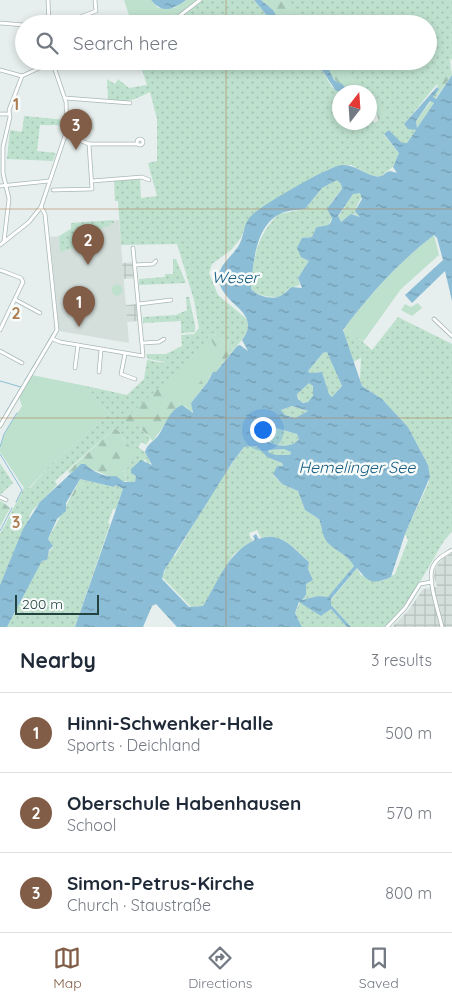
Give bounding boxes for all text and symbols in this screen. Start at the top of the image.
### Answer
search box [15,15,437,70]
icon: search [33,29,61,57]
text: Search here [73,31,178,55]
north arrow [332,85,377,130]
text: 1 [13,94,19,114]
pin: 3 [60,109,92,150]
pin: 2 [72,224,104,265]
water label: Weser [212,267,260,287]
pin: 1 [63,286,95,327]
text: 2 [11,303,21,323]
your location [250,417,276,443]
water label: Hemelinger See [299,457,416,477]
text: 3 [12,512,20,532]
scale bar [15,592,99,615]
text: 200 m [22,595,63,613]
text: Nearby [20,647,96,673]
text: 3 results [371,650,432,670]
text: Hinni-Schwenker-Halle [67,711,274,735]
text: 1 [33,723,39,743]
text: 500 m [385,723,432,743]
text: Sports · Deichland [67,735,200,755]
text: Oberschule Habenhausen [67,791,301,815]
text: 2 [31,803,41,823]
text: 570 m [387,803,432,823]
text: School [67,815,116,835]
text: Simon-Petrus-Kirche [67,871,254,895]
text: 3 [32,883,40,903]
text: 800 m [385,883,432,903]
text: Church · Staustraße [67,895,211,915]
tab: Map [53,944,82,992]
tab: Directions [188,944,252,992]
tab: Saved [359,944,399,992]

